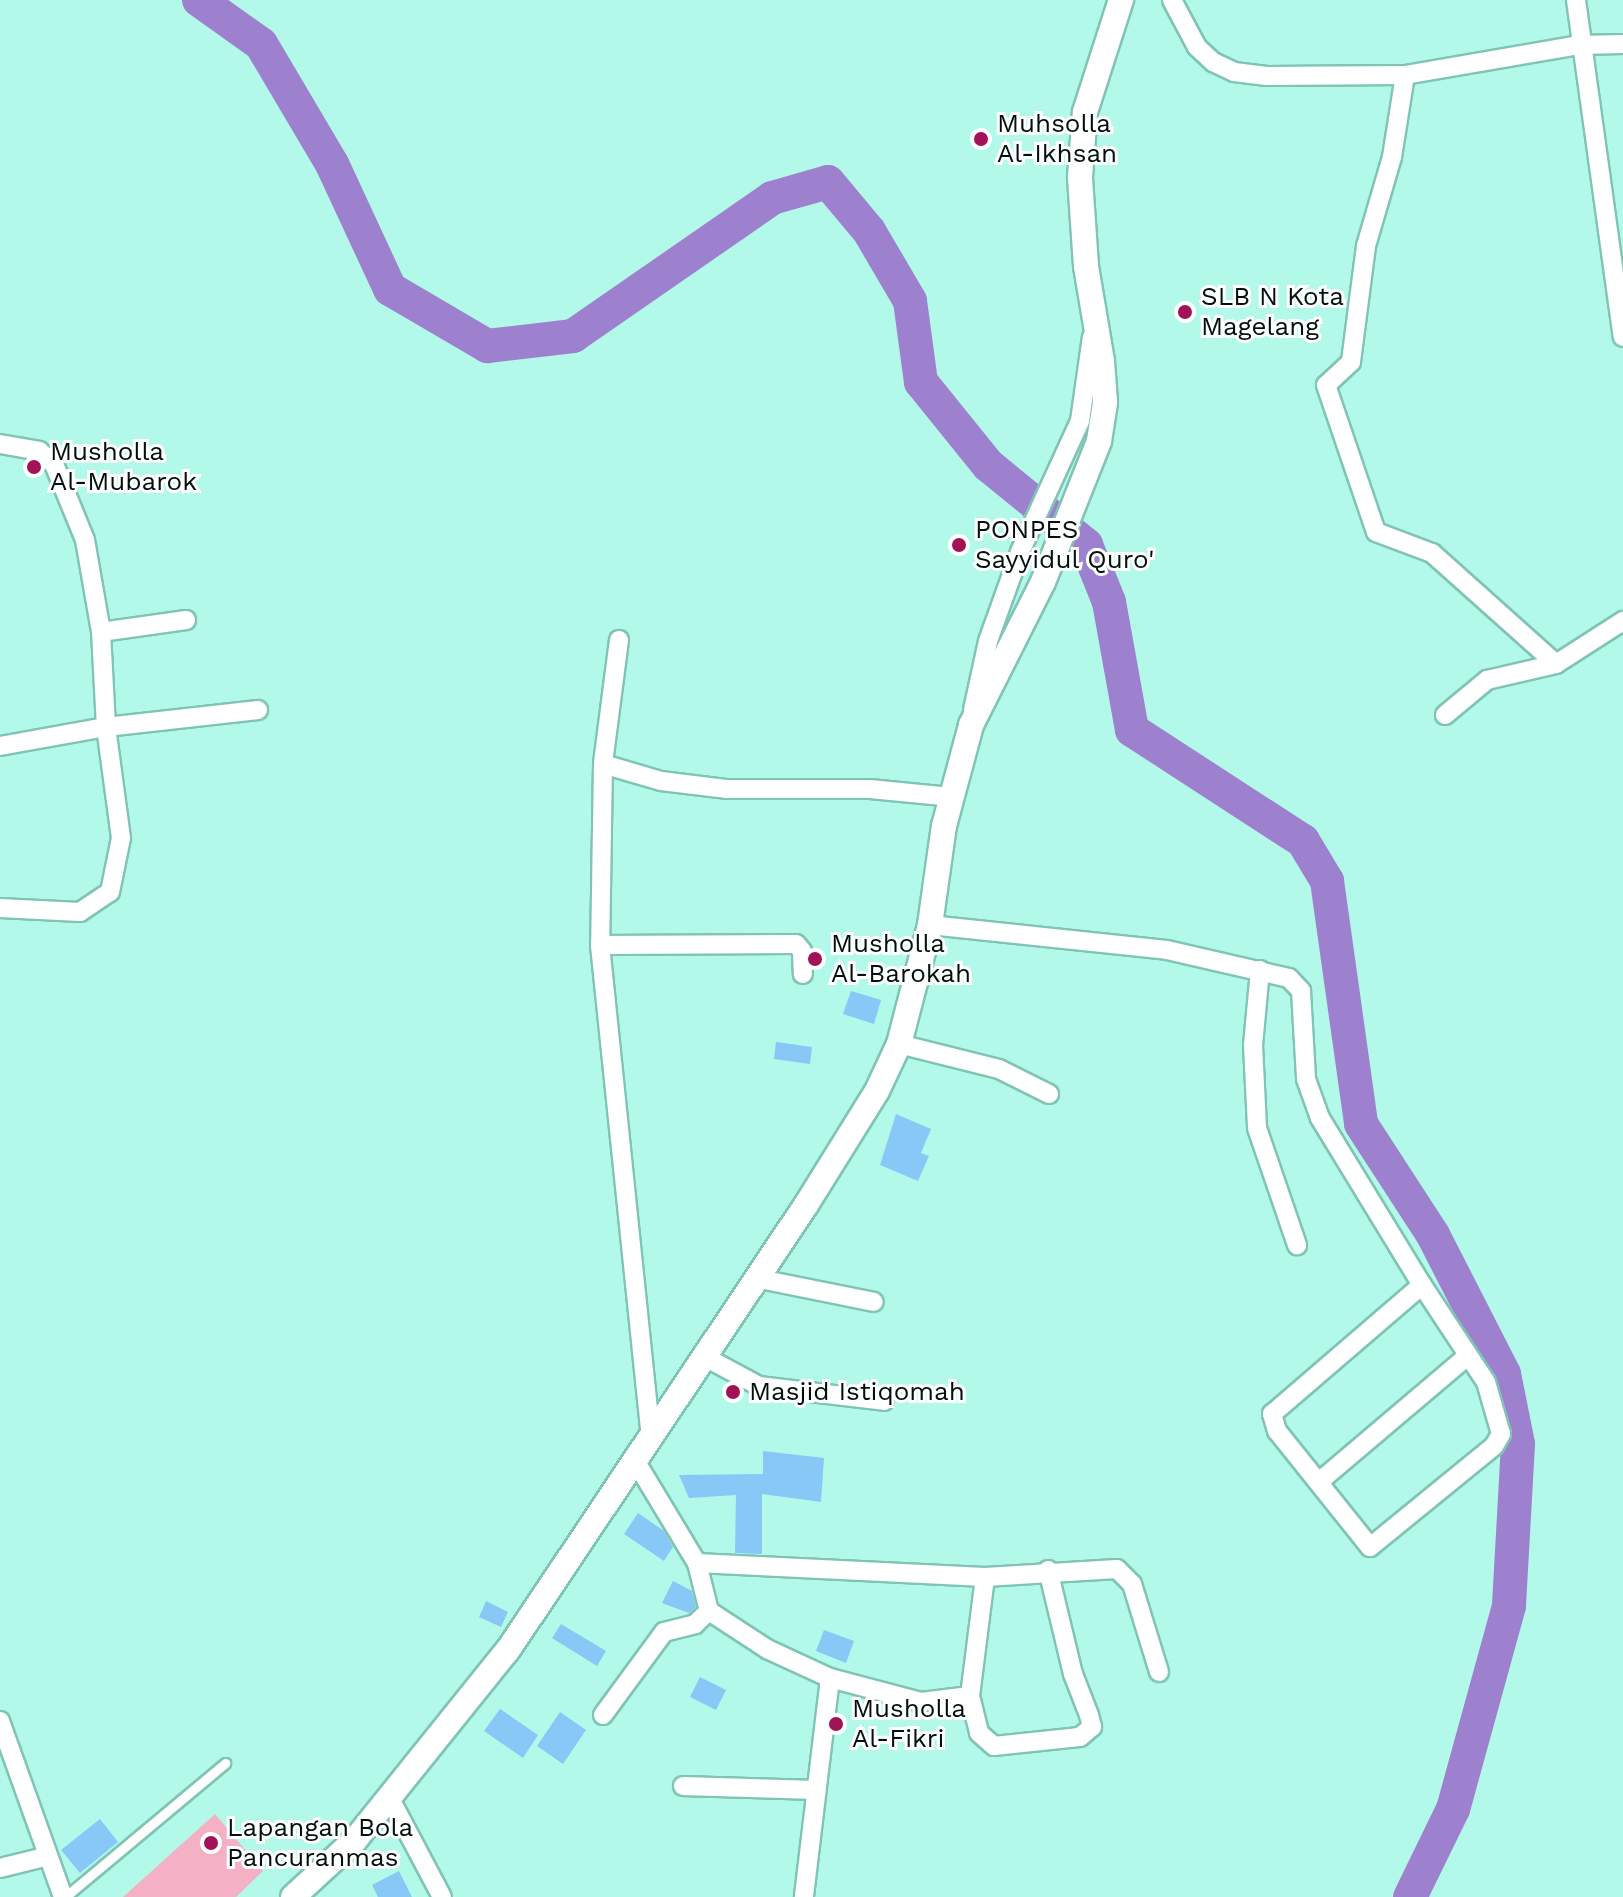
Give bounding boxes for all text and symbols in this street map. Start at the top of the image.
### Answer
place label: Muhsolla Al-Ikhsan [997,108,1117,170]
marker: Muhsolla Al-Ikhsan [972,130,990,148]
place label: SLB N Kota Magelang [1201,281,1344,342]
marker: SLB N Kota Magelang [1176,303,1194,321]
place label: Musholla Al-Mubarok [50,436,197,498]
marker: Musholla Al-Mubarok [25,458,43,476]
place label: PONPES Sayyidul Quro' [975,514,1155,576]
marker: PONPES Sayyidul Quro' [950,536,968,554]
place label: Musholla Al-Barokah [831,928,971,990]
marker: Musholla Al-Barokah [806,950,824,968]
place label: Masjid Istiqomah [749,1376,965,1408]
marker: Masjid Istiqomah [724,1383,742,1401]
place label: Musholla Al-Fikri [852,1693,966,1754]
marker: Musholla Al-Fikri [827,1715,845,1733]
place label: Lapangan Bola Pancuranmas [227,1812,413,1874]
marker: Lapangan Bola Pancuranmas [202,1834,220,1852]

